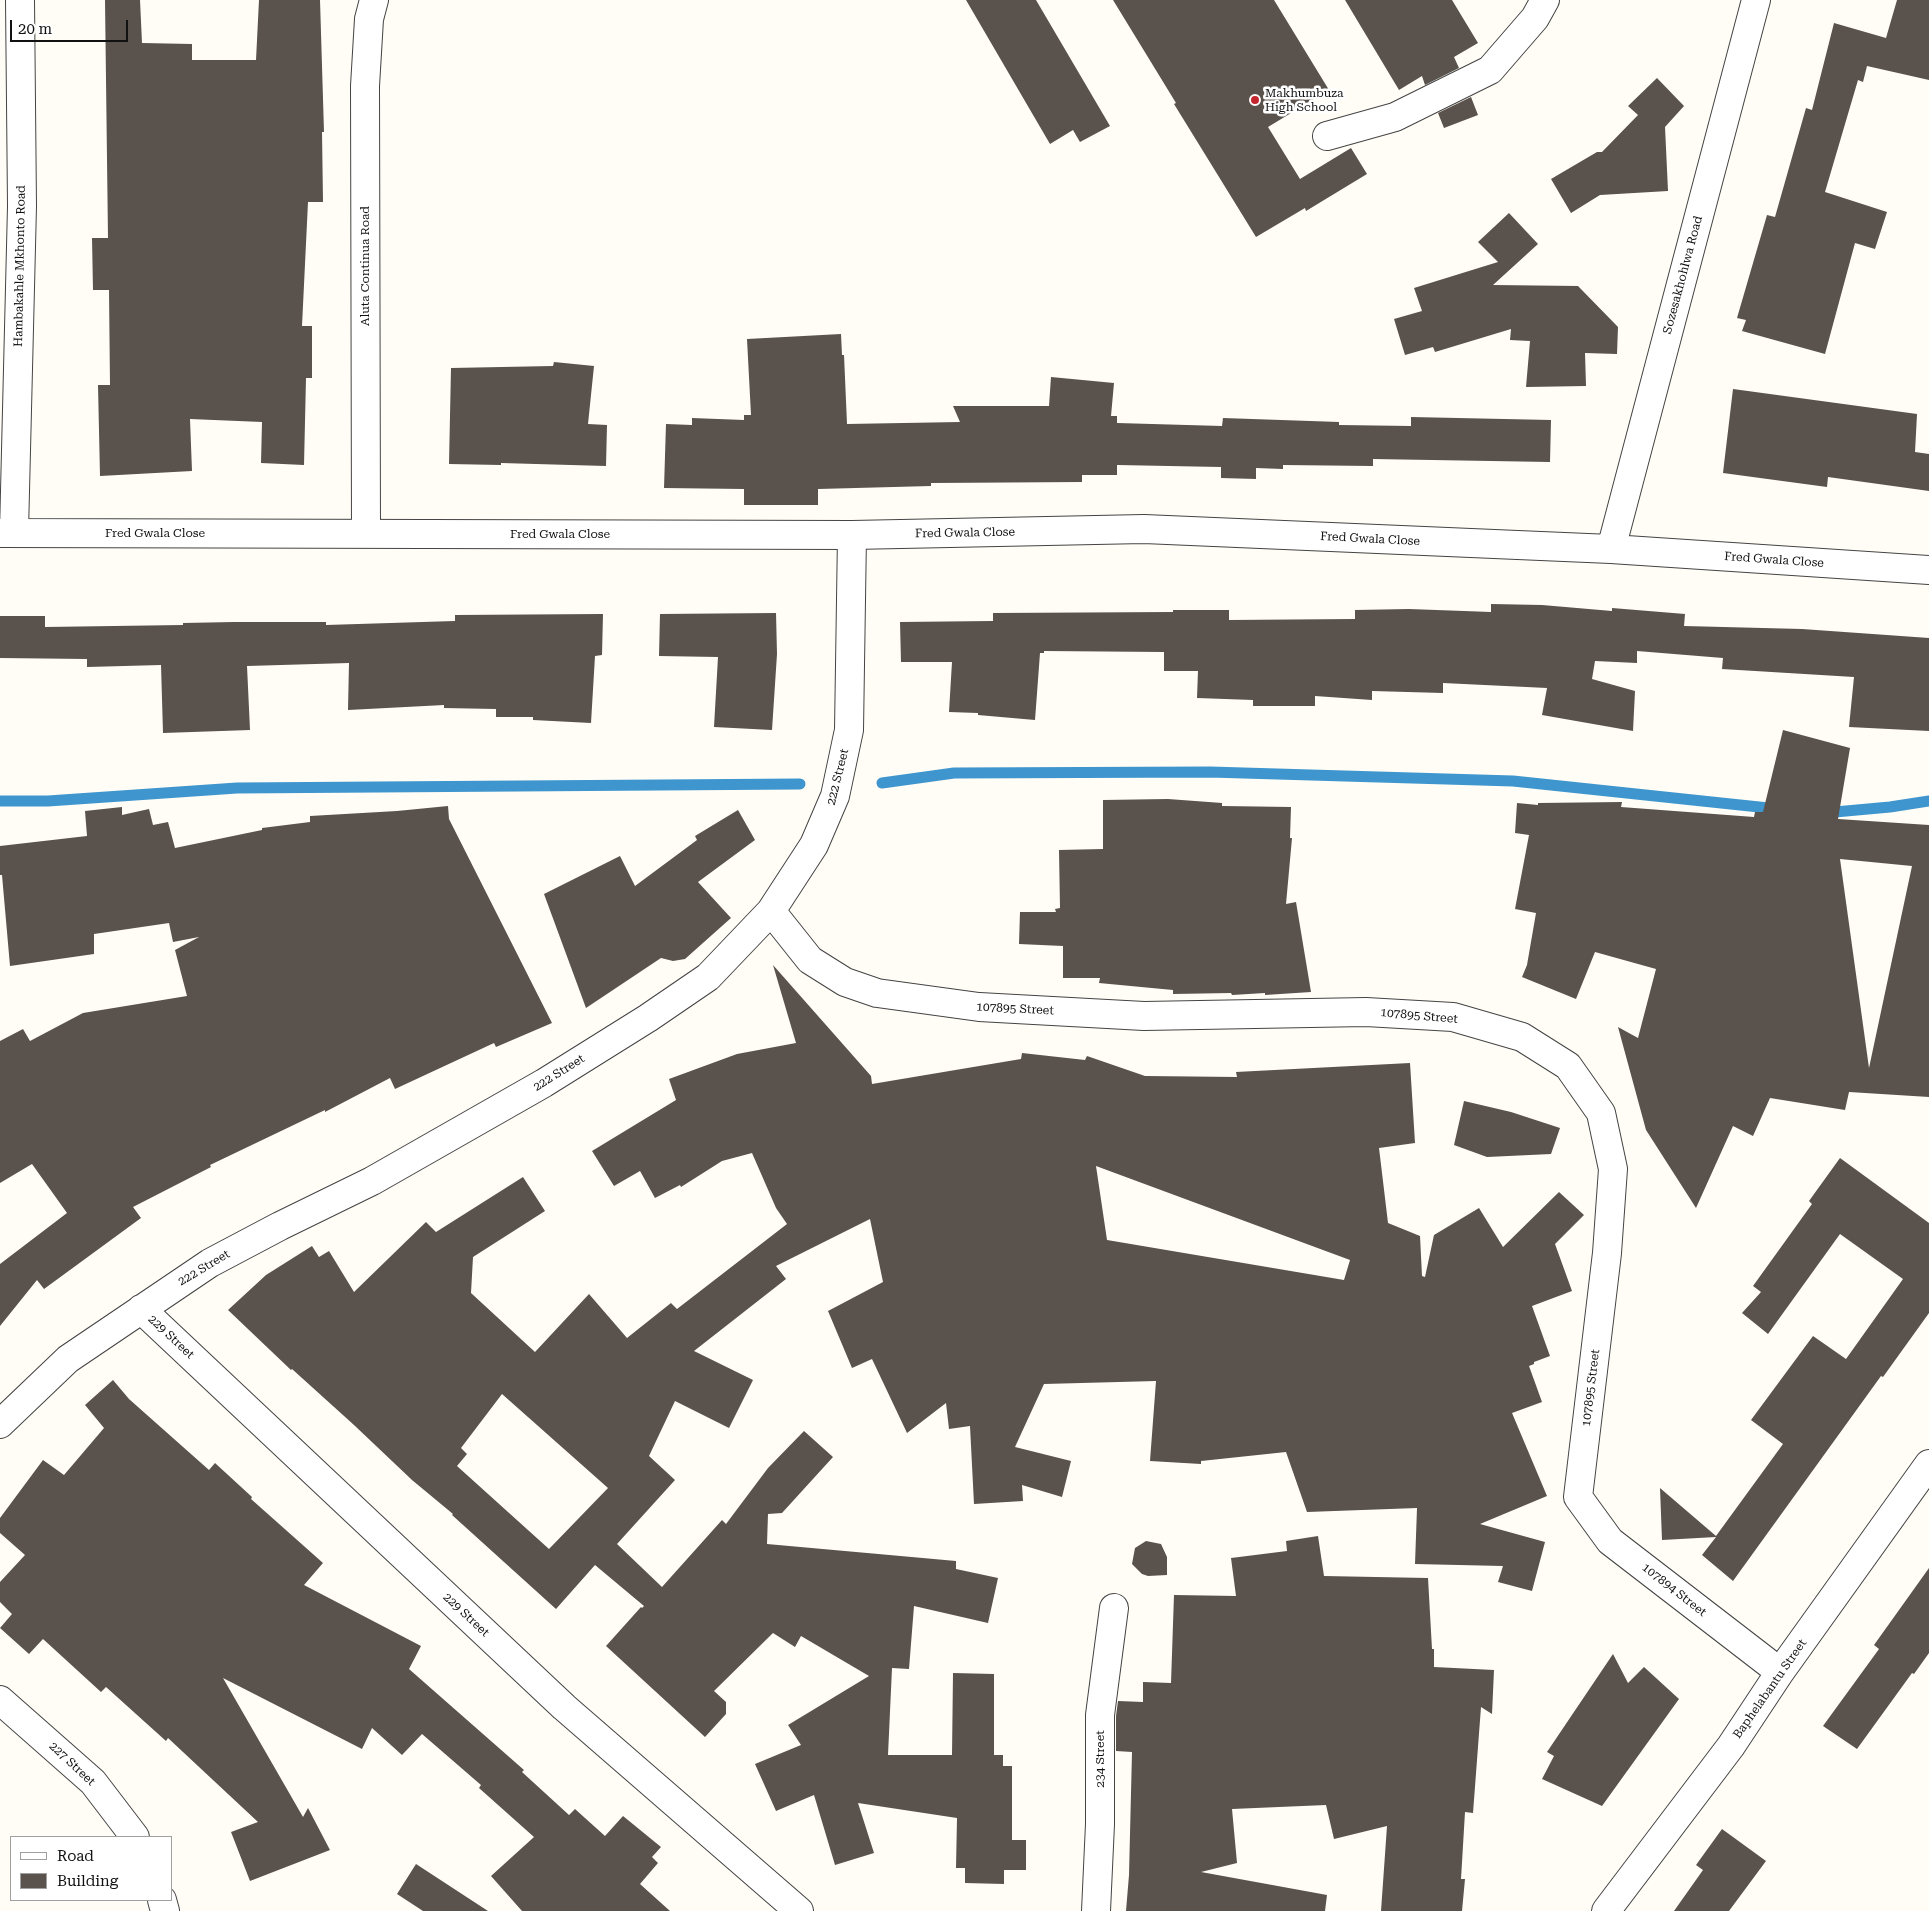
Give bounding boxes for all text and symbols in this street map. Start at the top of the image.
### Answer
scale bar [12,10,130,42]
text: 20 m [18,20,52,38]
place label: Makhumbuza High School [1265,86,1343,114]
marker: Makhumbuza High School [1249,94,1261,106]
street label: Hambakahle Mkhonto Road [11,185,29,347]
street label: Aluta Continua Road [358,206,372,326]
street label: Sozesakhohlwa Road [1660,214,1706,336]
street label: Fred Gwala Close [915,525,1015,541]
street label: Fred Gwala Close [105,526,205,540]
street label: Fred Gwala Close [510,527,610,541]
street label: Fred Gwala Close [1320,529,1420,549]
street label: Fred Gwala Close [1724,549,1824,571]
street label: 222 Street [824,747,852,807]
street label: 107895 Street [976,1000,1054,1018]
street label: 107895 Street [1380,1005,1458,1027]
street label: 222 Street [531,1052,587,1094]
street label: 222 Street [176,1247,232,1289]
street label: 229 Street [145,1312,197,1362]
street label: 107895 Street [1579,1349,1603,1427]
street label: 107894 Street [1639,1560,1709,1620]
street label: 229 Street [440,1590,492,1640]
street label: Baphelabantu Street [1730,1637,1810,1741]
street label: 234 Street [1093,1730,1107,1788]
street label: 227 Street [46,1739,98,1789]
legend [10,1836,172,1901]
text: Road [57,1847,94,1865]
text: Building [57,1872,118,1890]

